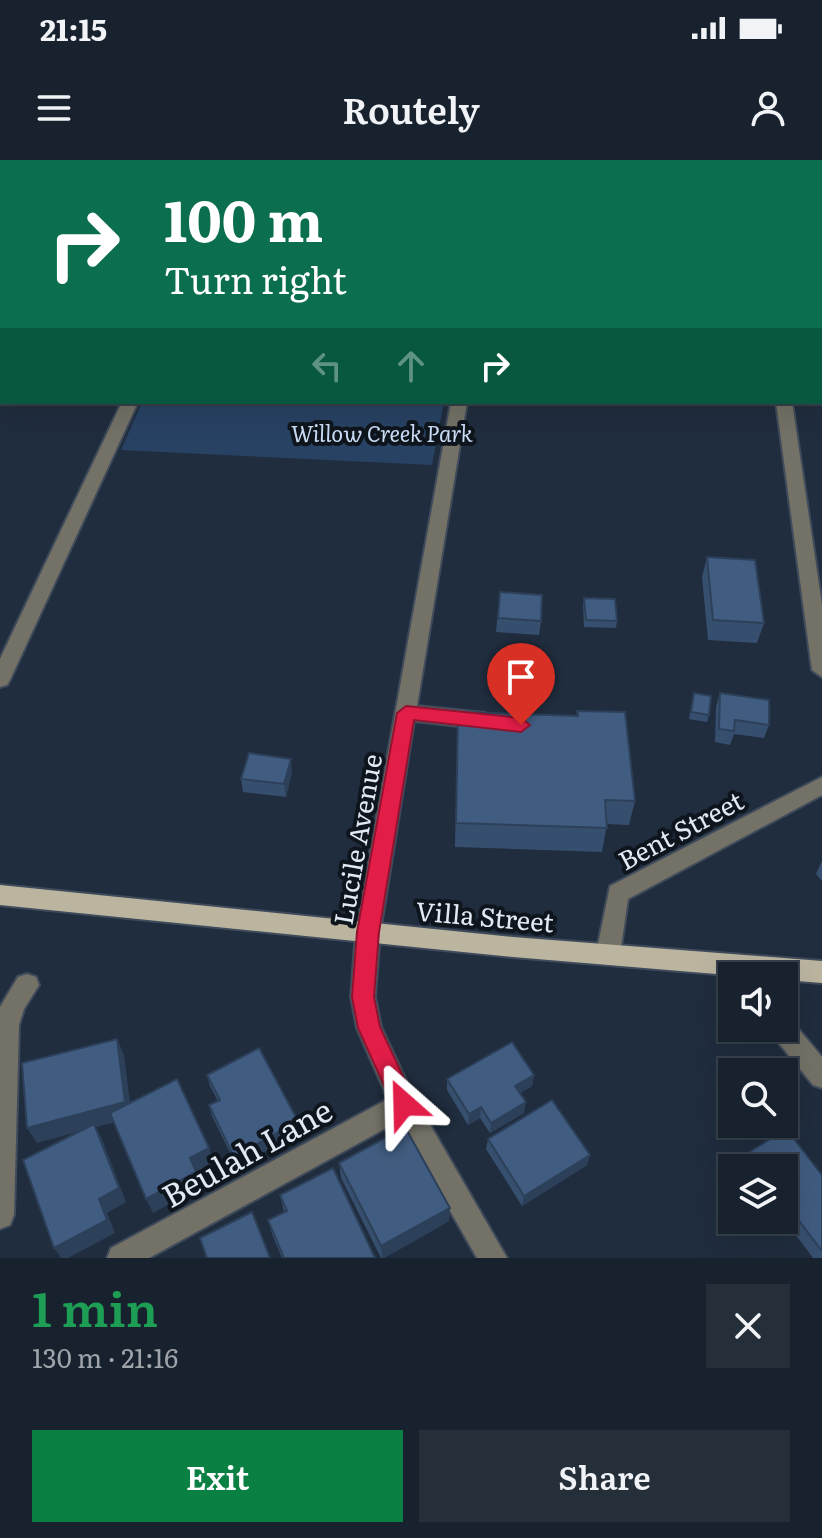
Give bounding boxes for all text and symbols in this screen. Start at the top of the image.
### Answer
text: 21:15 [40,6,107,50]
text: Routely [342,82,480,135]
icon: menu [32,86,76,130]
icon: person [746,86,790,130]
text: 100 m [164,176,323,259]
icon: right [32,192,136,296]
text: Turn right [164,252,347,305]
icon: left [305,344,349,388]
icon: ahead [389,344,433,388]
icon: right [473,344,517,388]
park label: Willow Creek Park [291,416,473,449]
pin [487,643,555,725]
icon: arrive [499,655,543,699]
street label: Lucile Avenue [322,751,390,927]
street label: Bent Street [610,779,750,878]
street label: Villa Street [414,890,556,941]
map controls [718,962,798,1234]
button: sound [718,962,798,1042]
button: search [718,1058,798,1138]
position arrow [362,1062,446,1146]
street label: Beulah Lane [152,1084,340,1218]
button: layers [718,1154,798,1234]
text: 1 min [32,1271,158,1342]
button: close [706,1284,790,1368]
text: 130 m · 21:16 [32,1337,178,1376]
button: Exit [32,1430,403,1522]
button: Share [419,1430,790,1522]

